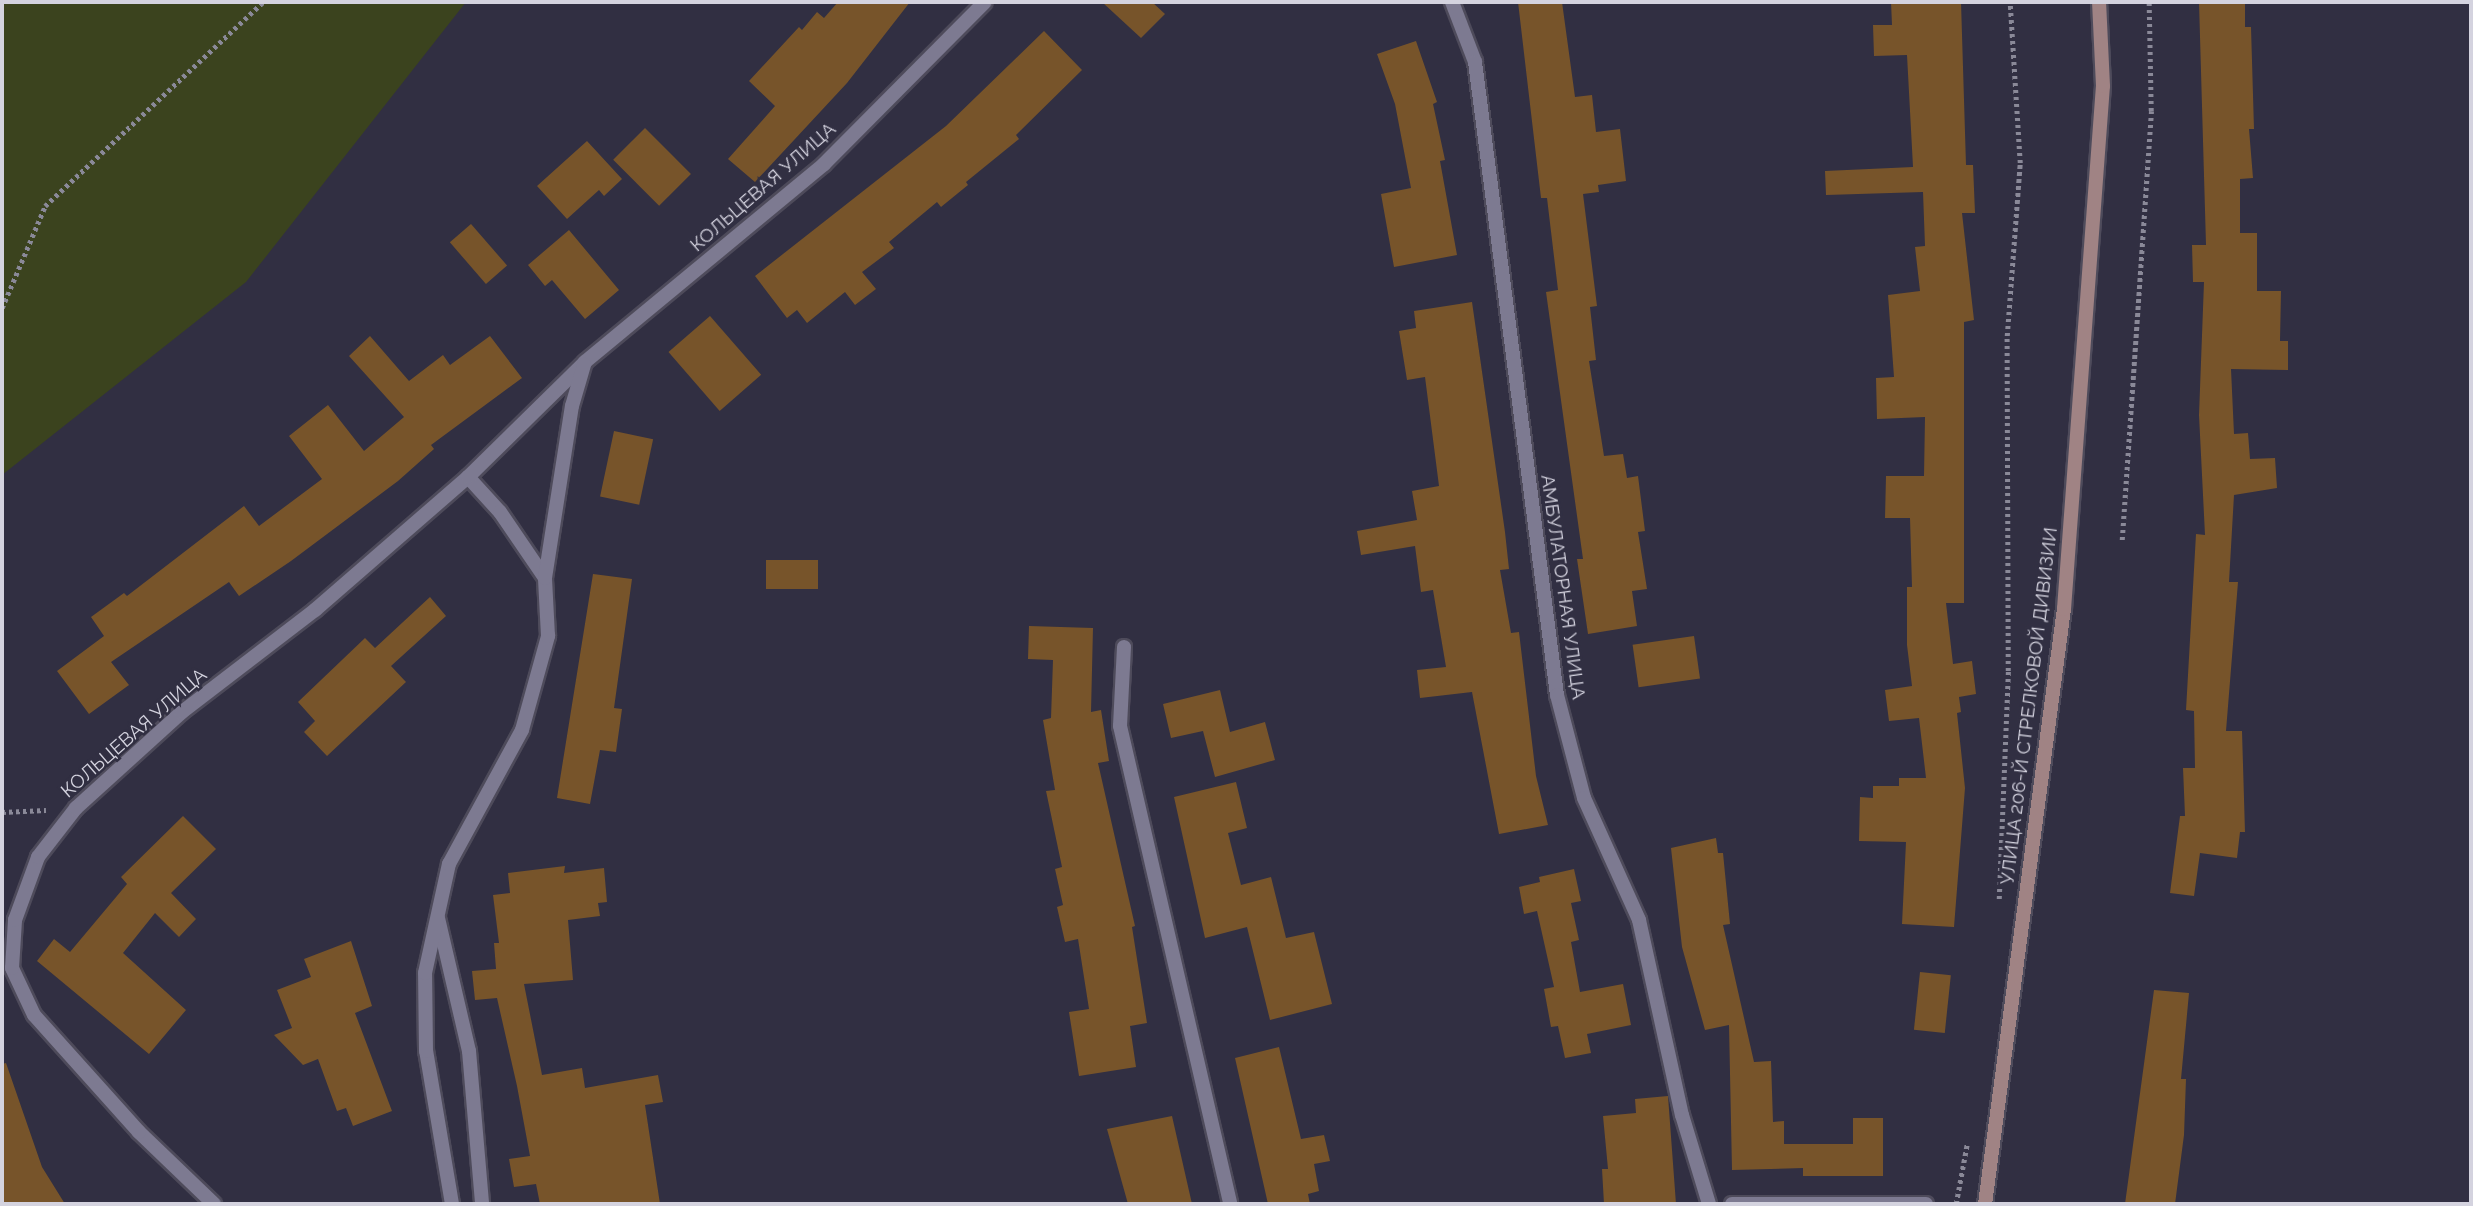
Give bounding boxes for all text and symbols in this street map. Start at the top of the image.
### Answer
street label: КОЛЬЦЕВАЯ УЛИЦА [686,118,840,256]
street label: АМБУЛАТОРНАЯ УЛИЦА [1536,473,1590,701]
street label: УЛИЦА 206-Й СТРЕЛКОВОЙ ДИВИЗИИ [1996,526,2062,886]
street label: КОЛЬЦЕВАЯ УЛИЦА [57,664,211,802]

